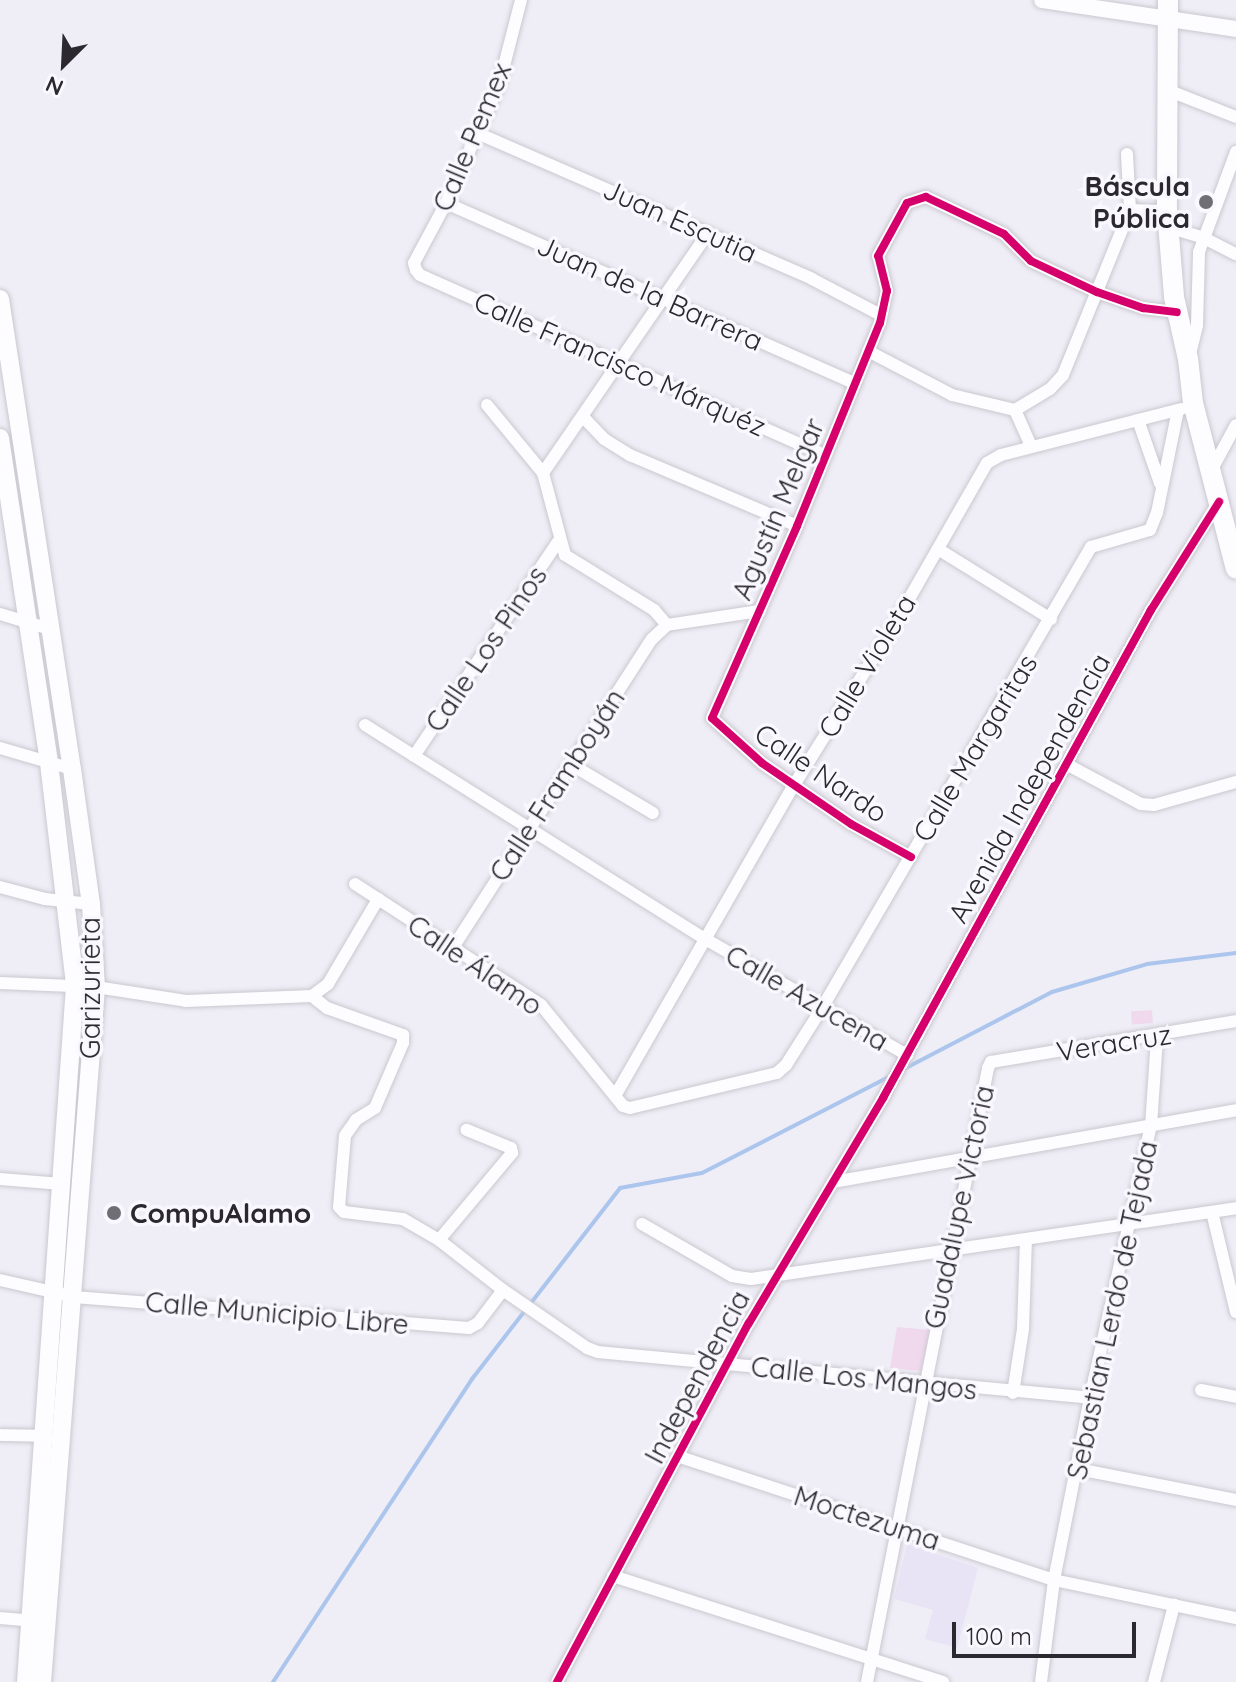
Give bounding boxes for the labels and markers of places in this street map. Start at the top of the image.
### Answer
place label: Báscula Pública [1084,169,1190,235]
marker: Báscula Pública [1197,193,1215,211]
place label: CompuAlamo [130,1196,311,1230]
marker: CompuAlamo [105,1204,123,1222]

